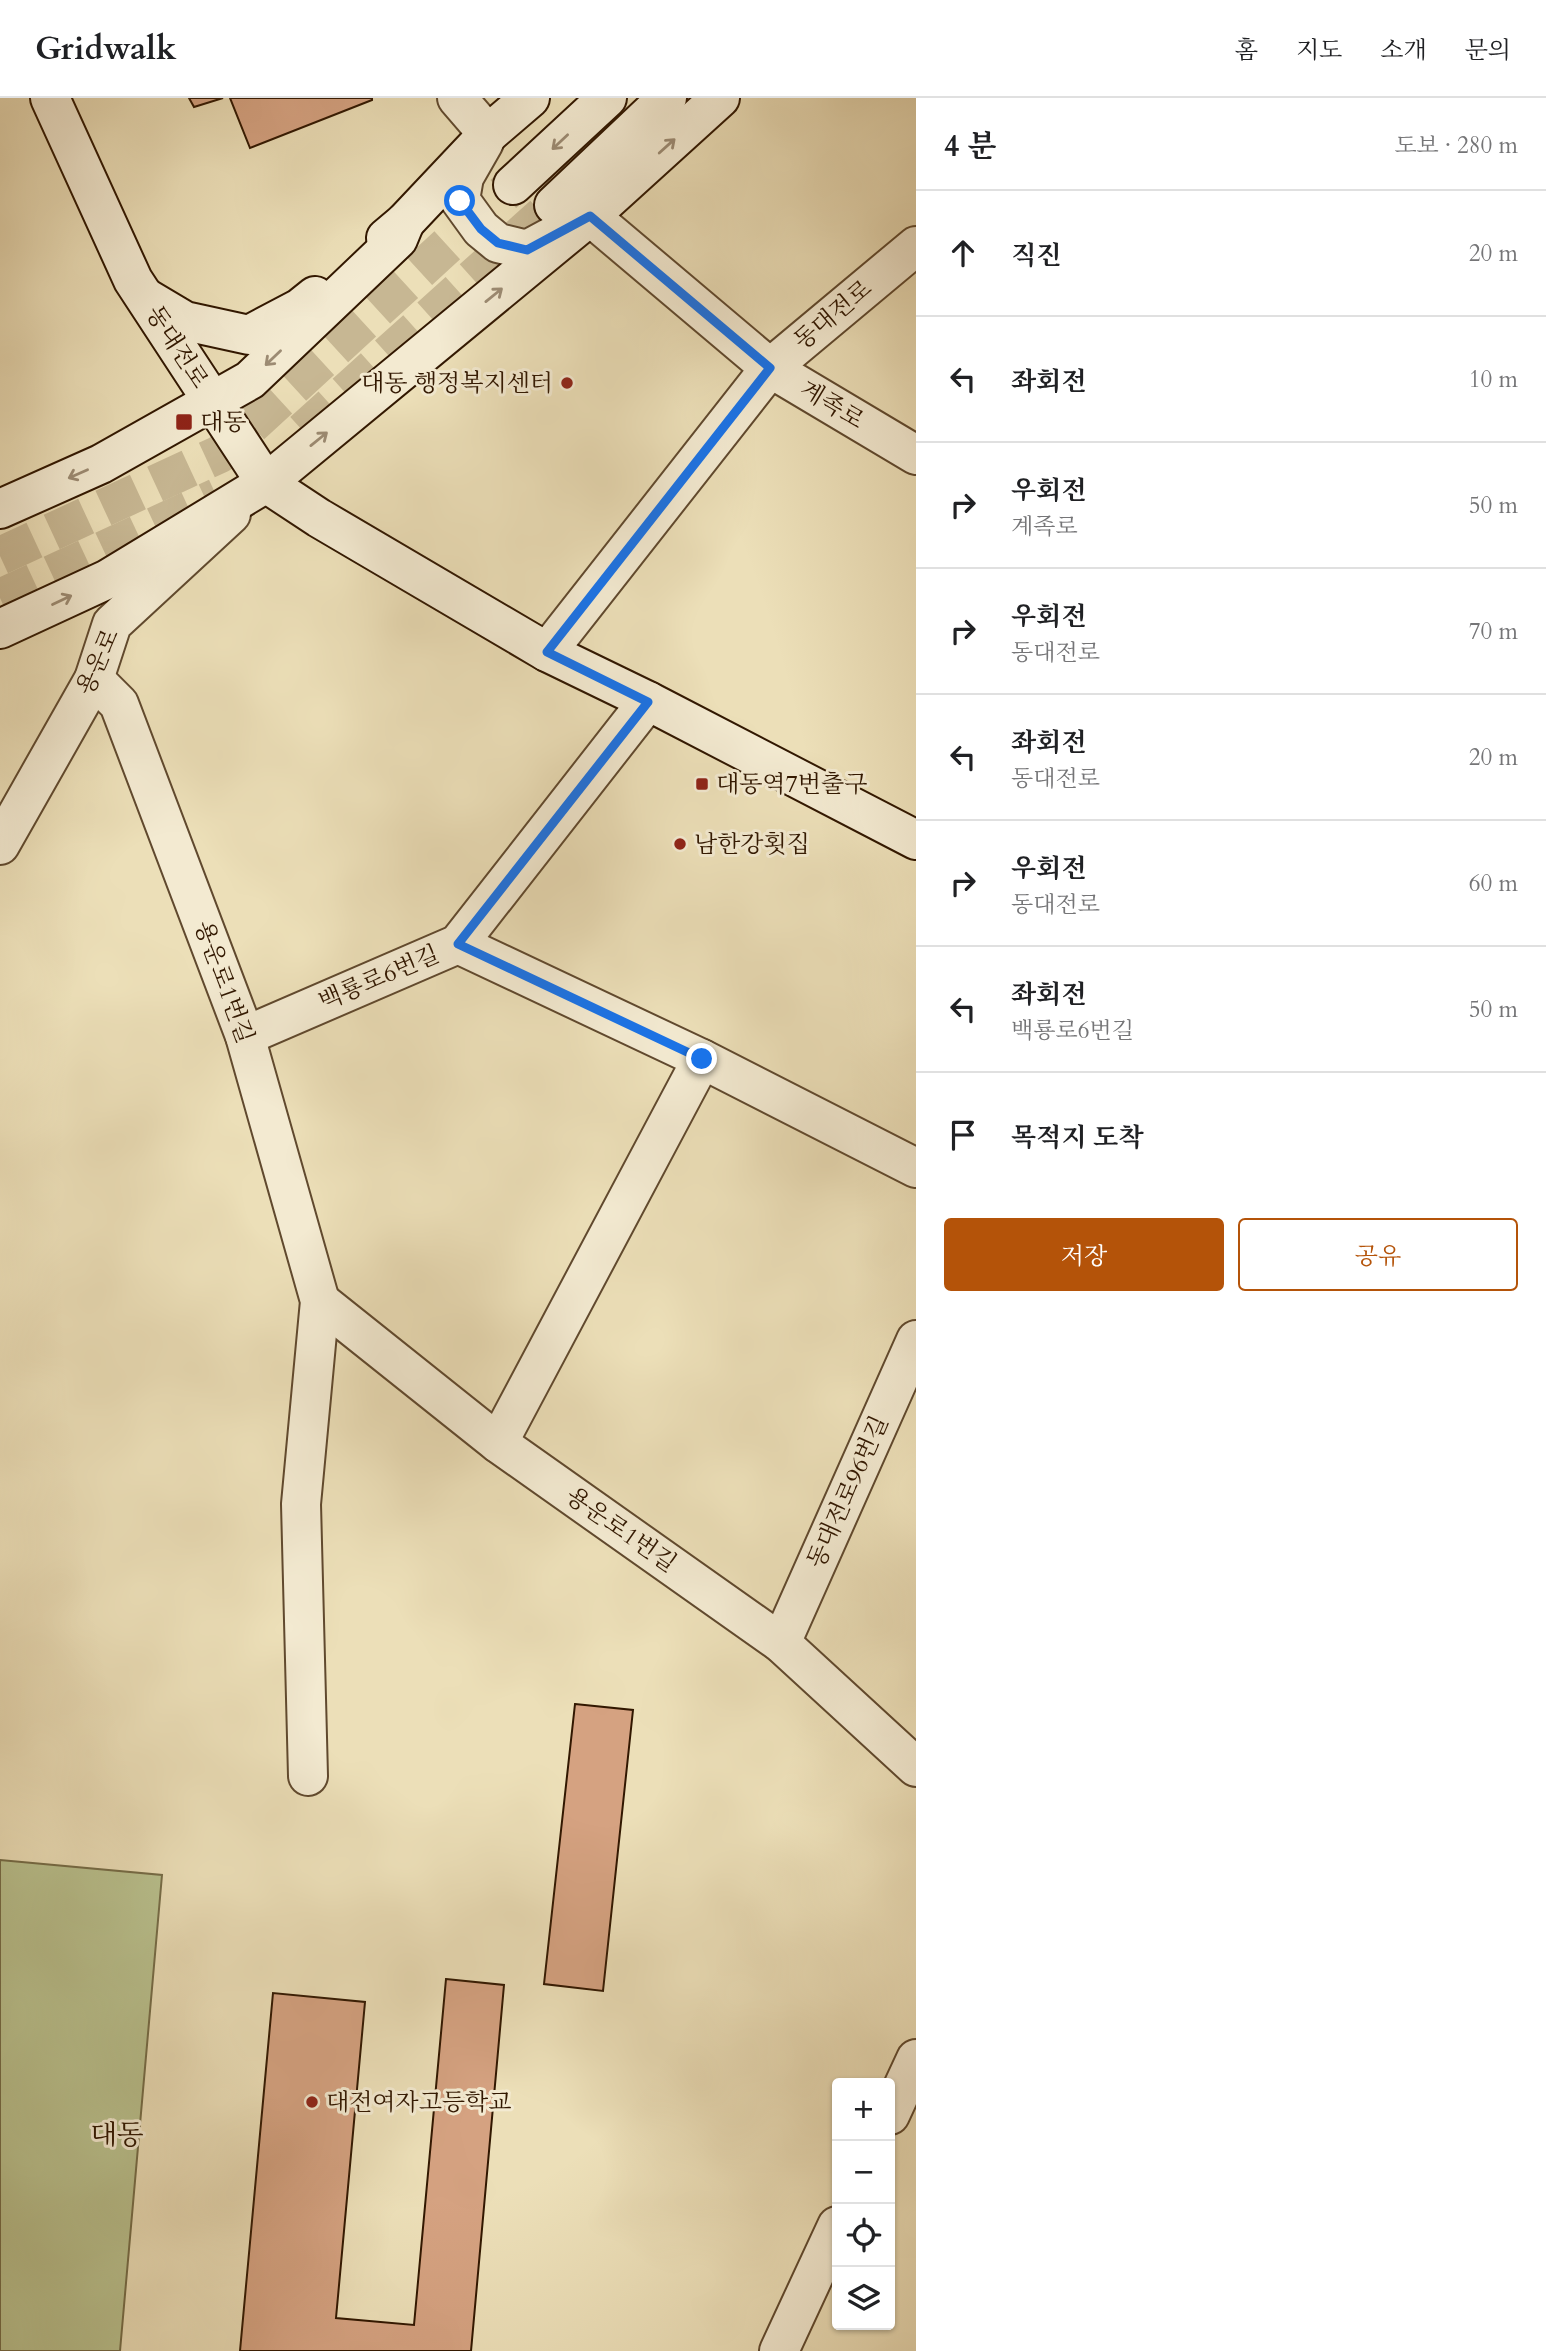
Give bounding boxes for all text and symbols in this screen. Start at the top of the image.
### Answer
text: Gridwalk [35,26,177,71]
text: 홈 [1235,34,1258,67]
text: 지도 [1296,34,1342,67]
text: 소개 [1380,34,1427,67]
text: 문의 [1465,34,1511,67]
text: 4 분 [944,126,996,167]
text: 도보 · 280 m [1394,130,1518,161]
one-way arrow [552,133,569,150]
one-way arrow [658,138,676,154]
route start [444,185,475,216]
icon: ahead [944,234,982,272]
text: 직진 [1011,238,1061,273]
text: 20 m [1469,238,1518,269]
street label: 동대전로 [787,273,879,357]
one-way arrow [485,287,503,302]
street label: 동대전로 [138,299,216,395]
one-way arrow [265,350,282,367]
icon: left [944,360,982,398]
text: 좌회전 [1011,364,1086,399]
text: 10 m [1469,364,1518,395]
place label: 대동 행정복지센터 [361,367,553,400]
street label: 계족로 [794,373,870,437]
marker: 대동 행정복지센터 [559,375,575,391]
place label: 대동 [200,406,246,439]
marker: 대동 [174,412,194,432]
one-way arrow [309,431,327,447]
one-way arrow [68,468,89,481]
text: 우회전 [1011,473,1086,508]
icon: right [944,486,982,524]
text: 50 m [1469,490,1518,521]
text: 계족로 [1011,511,1078,542]
one-way arrow [51,593,72,607]
text: 우회전 [1011,599,1086,634]
icon: right [944,612,982,650]
text: 70 m [1469,616,1518,647]
street label: 용운로 [69,624,127,700]
text: 동대전로 [1011,637,1100,668]
text: 좌회전 [1011,725,1086,760]
icon: left [944,738,982,776]
text: 20 m [1469,742,1518,773]
text: 동대전로 [1011,763,1100,794]
place label: 대동역7번출구 [716,768,867,801]
marker: 대동역7번출구 [694,776,710,792]
place label: 남한강횟집 [694,828,810,861]
marker: 남한강횟집 [672,836,688,852]
text: 우회전 [1011,851,1086,886]
icon: right [944,864,982,902]
text: 60 m [1469,868,1518,899]
text: 동대전로 [1011,889,1100,920]
street label: 용운로1번길 [187,916,261,1048]
street label: 백룡로6번길 [314,938,444,1018]
text: 좌회전 [1011,977,1086,1012]
icon: left [944,990,982,1028]
text: 50 m [1469,994,1518,1025]
text: 백룡로6번길 [1011,1015,1134,1046]
route end [686,1043,717,1074]
icon: arrive [944,1116,982,1154]
text: 목적지 도착 [1011,1120,1144,1155]
button: 저장 [944,1218,1224,1291]
button: 공유 [1238,1218,1518,1291]
street label: 동대전로96번길 [800,1411,896,1573]
street label: 용운로1번길 [559,1480,683,1580]
map controls [832,2078,895,2330]
button: + [832,2078,895,2141]
place label: 대전여자고등학교 [326,2086,511,2119]
marker: 대전여자고등학교 [304,2094,320,2110]
district label: 대동 [90,2116,144,2154]
button: − [832,2141,895,2204]
button: locate [832,2204,895,2267]
button: layers [832,2267,895,2330]

